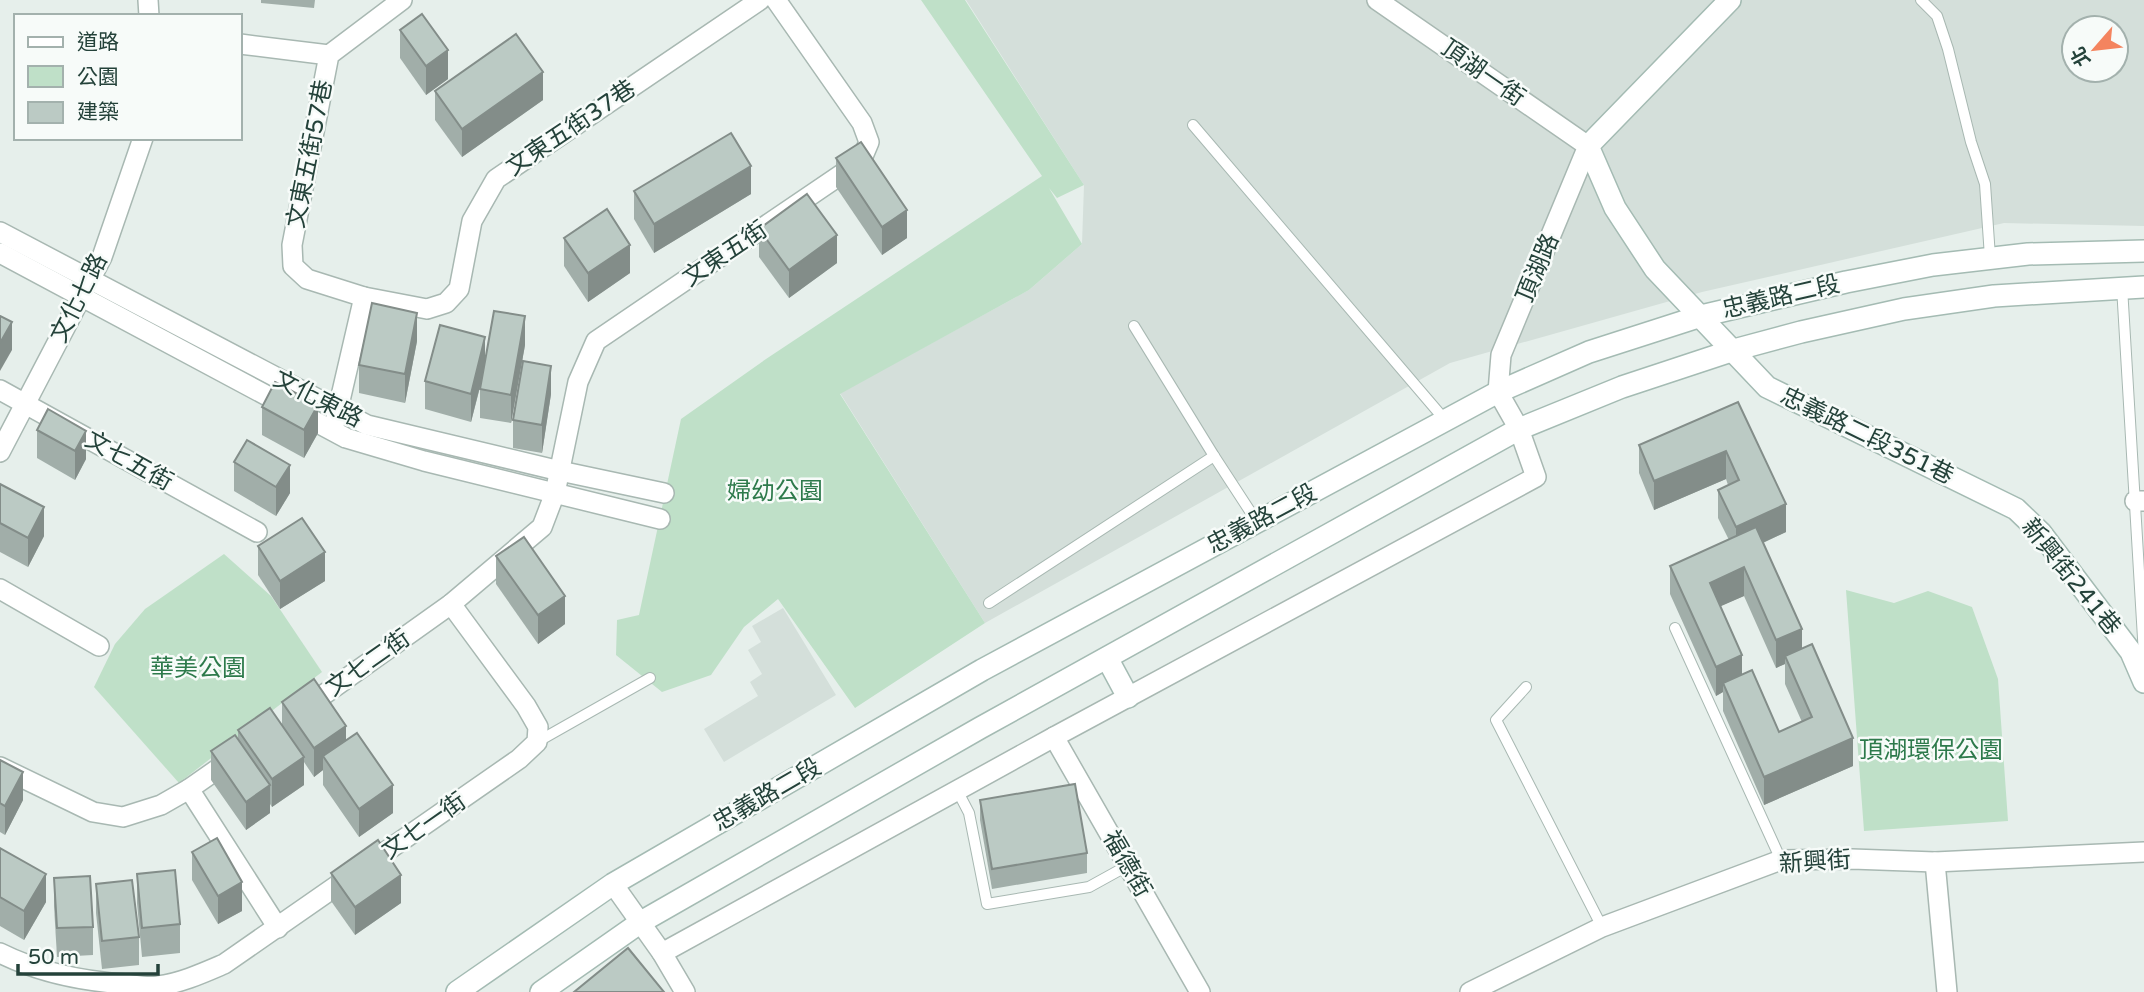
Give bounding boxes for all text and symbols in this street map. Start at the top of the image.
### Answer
legend [14,14,242,140]
north arrow [2060,14,2130,84]
text: 道路 [77,30,119,55]
street label: 頂湖一街 [1435,34,1531,112]
text: 北 [2067,43,2095,70]
text: 公園 [77,65,119,90]
street label: 文東五街37巷 [501,74,641,182]
street label: 文東五街57巷 [281,78,339,230]
text: 建築 [77,100,119,125]
street label: 文東五街 [677,215,773,293]
street label: 頂湖路 [1511,229,1565,307]
street label: 文化七路 [44,249,114,347]
street label: 忠義路二段 [1719,269,1843,325]
street label: 文化東路 [269,364,367,434]
street label: 忠義路二段351巷 [1776,381,1958,491]
street label: 文七五街 [80,425,178,497]
park label: 婦幼公園 [727,477,823,506]
street label: 忠義路二段 [1202,478,1322,560]
street label: 新興街241巷 [2015,513,2127,641]
street label: 文七二街 [320,624,416,702]
park label: 華美公園 [150,654,246,683]
park label: 頂湖環保公園 [1859,736,2003,765]
street label: 忠義路二段 [708,752,826,838]
street label: 文七一街 [376,787,472,865]
street label: 福德街 [1096,826,1158,902]
street label: 新興街 [1778,845,1852,879]
scale bar [18,932,158,976]
text: 50 m [28,945,79,970]

